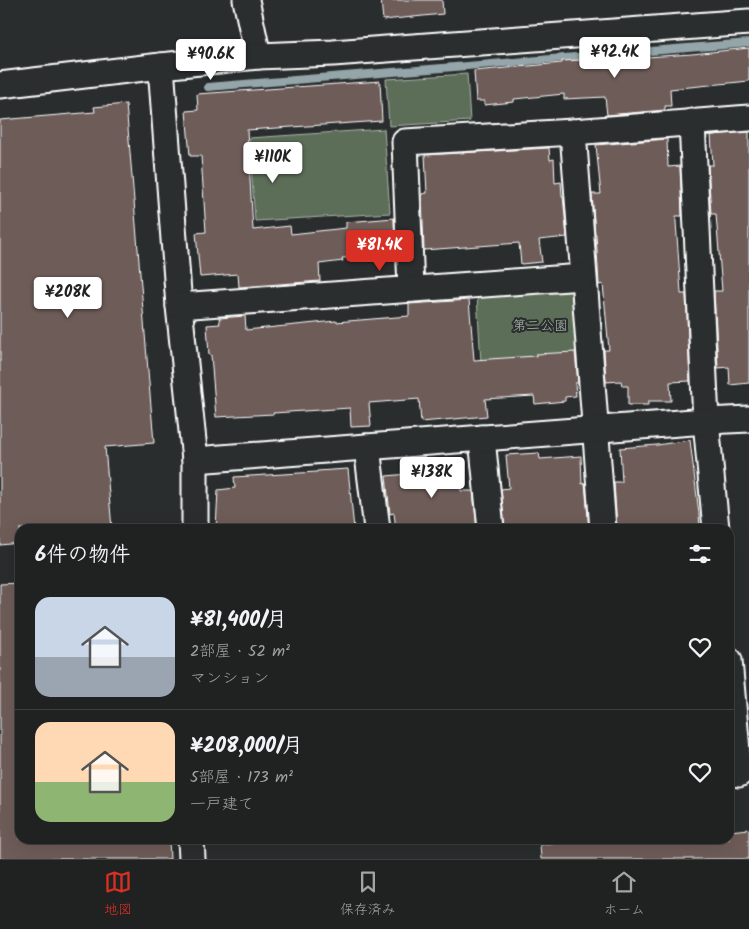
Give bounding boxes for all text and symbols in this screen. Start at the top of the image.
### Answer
pin: ¥92.4K [574,36,656,79]
pin: ¥90.6K [170,38,252,81]
text: ¥92.4K [590,40,640,65]
text: ¥90.6K [187,42,235,67]
pin: ¥110K [238,142,308,184]
text: ¥110K [254,145,292,170]
pin: ¥81.4K [339,230,421,272]
text: ¥81.4K [357,233,403,258]
pin: ¥208K [33,276,103,319]
text: ¥208K [45,280,91,305]
park label: 第二公園 [512,315,568,337]
pin: ¥138K [397,456,467,499]
text: ¥138K [411,460,453,485]
text: 6件の物件 [35,539,130,572]
icon: filters [686,540,714,568]
text: ¥81,400/月 [190,604,287,637]
icon: home [75,617,135,677]
icon: heart [686,633,714,661]
text: 2部屋 · 52 m² [190,639,290,664]
text: マンション [190,666,269,691]
text: ¥208,000/月 [190,730,303,763]
icon: home [75,742,135,802]
icon: heart [686,758,714,786]
text: 5部屋 · 173 m² [190,765,293,790]
text: 一戸建て [190,792,254,817]
tab: 地図 [104,868,132,921]
tab: 保存済み [340,868,396,921]
tab: ホーム [604,868,645,921]

